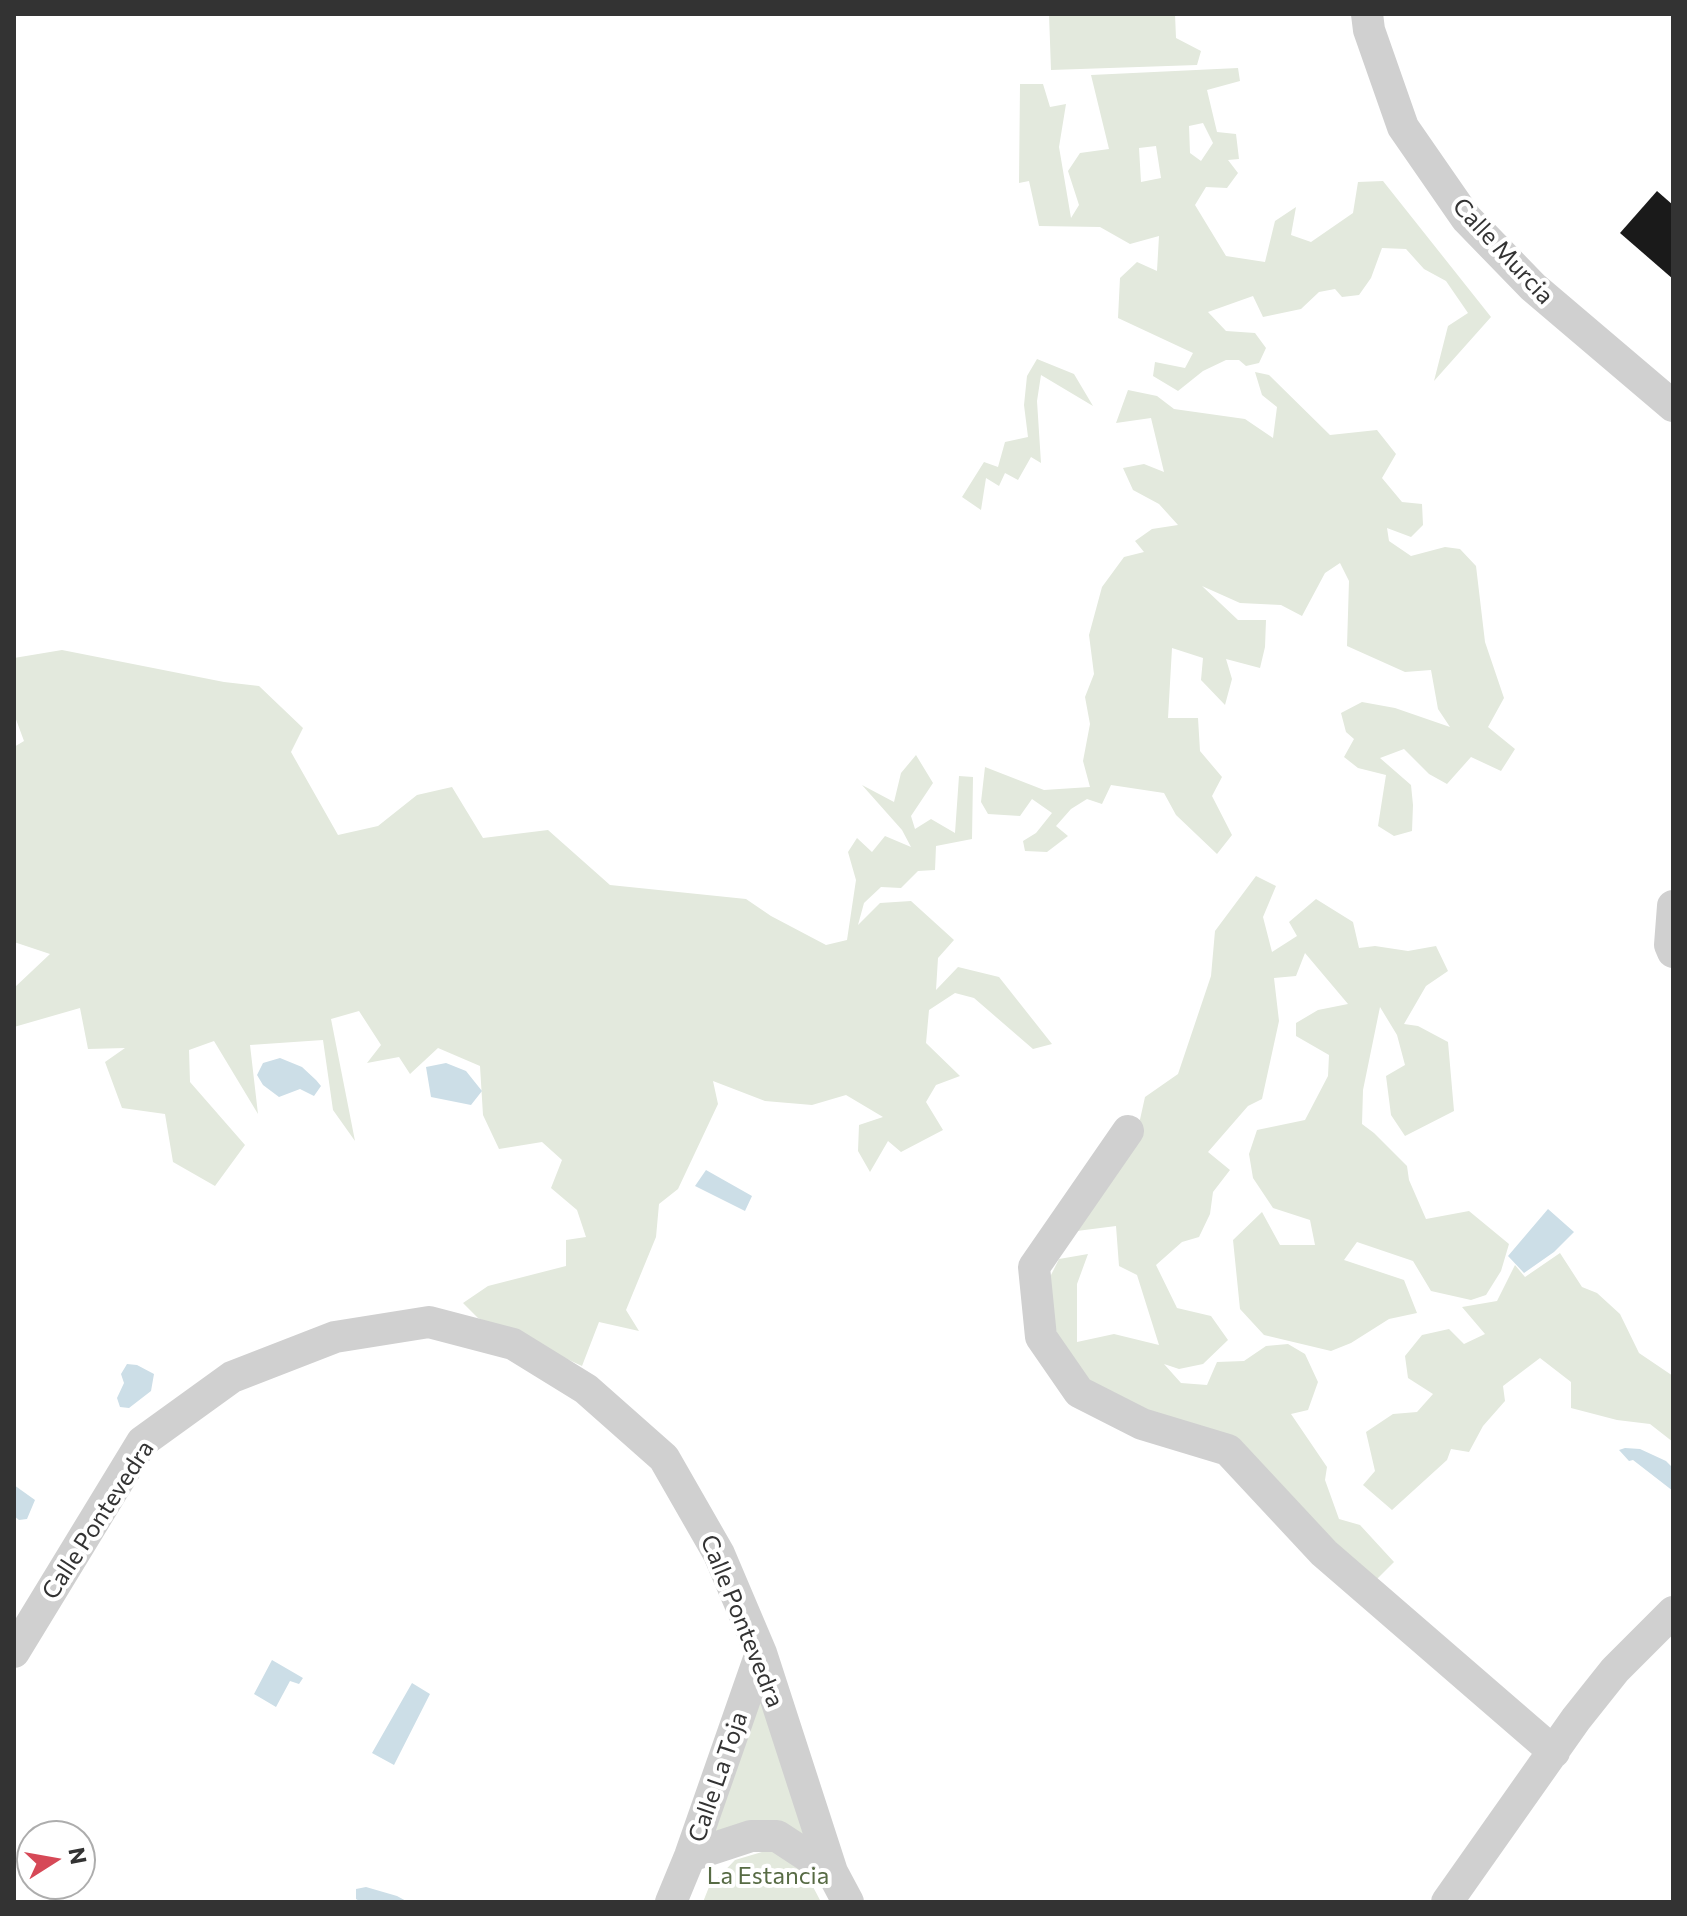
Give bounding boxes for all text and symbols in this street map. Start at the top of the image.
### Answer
street label: Calle Murcia [1447,192,1559,310]
street label: Calle Pontevedra [36,1435,160,1605]
street label: Calle Pontevedra [694,1531,790,1711]
street label: Calle La Toja [682,1708,754,1846]
north arrow [16,1820,96,1900]
text: N [63,1845,93,1866]
park label: La Estancia [707,1862,829,1890]

